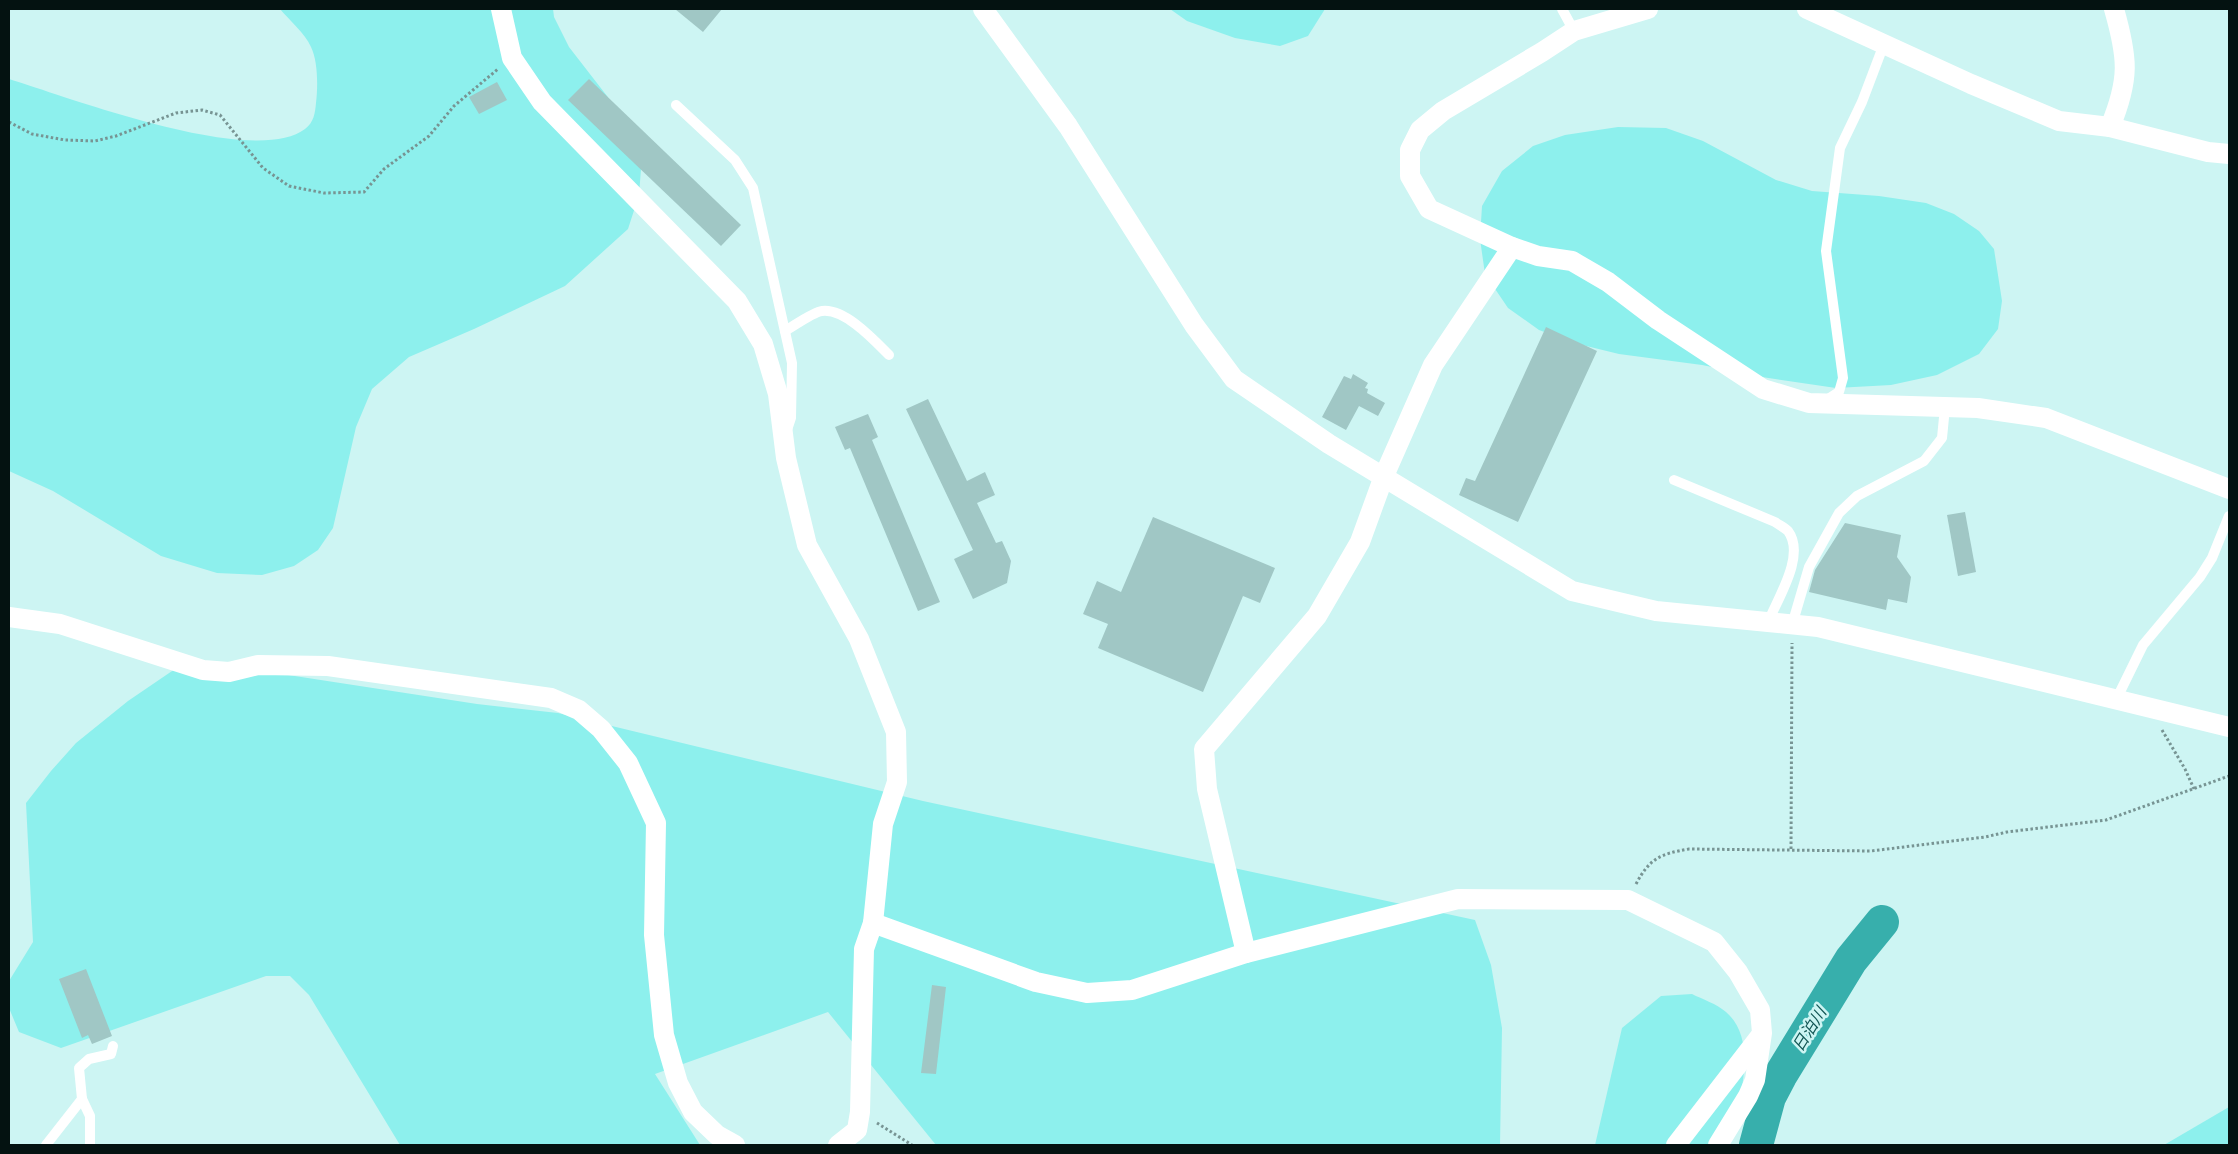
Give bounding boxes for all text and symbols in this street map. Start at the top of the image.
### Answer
water label: 日泊川 [1788,1002,1831,1055]

